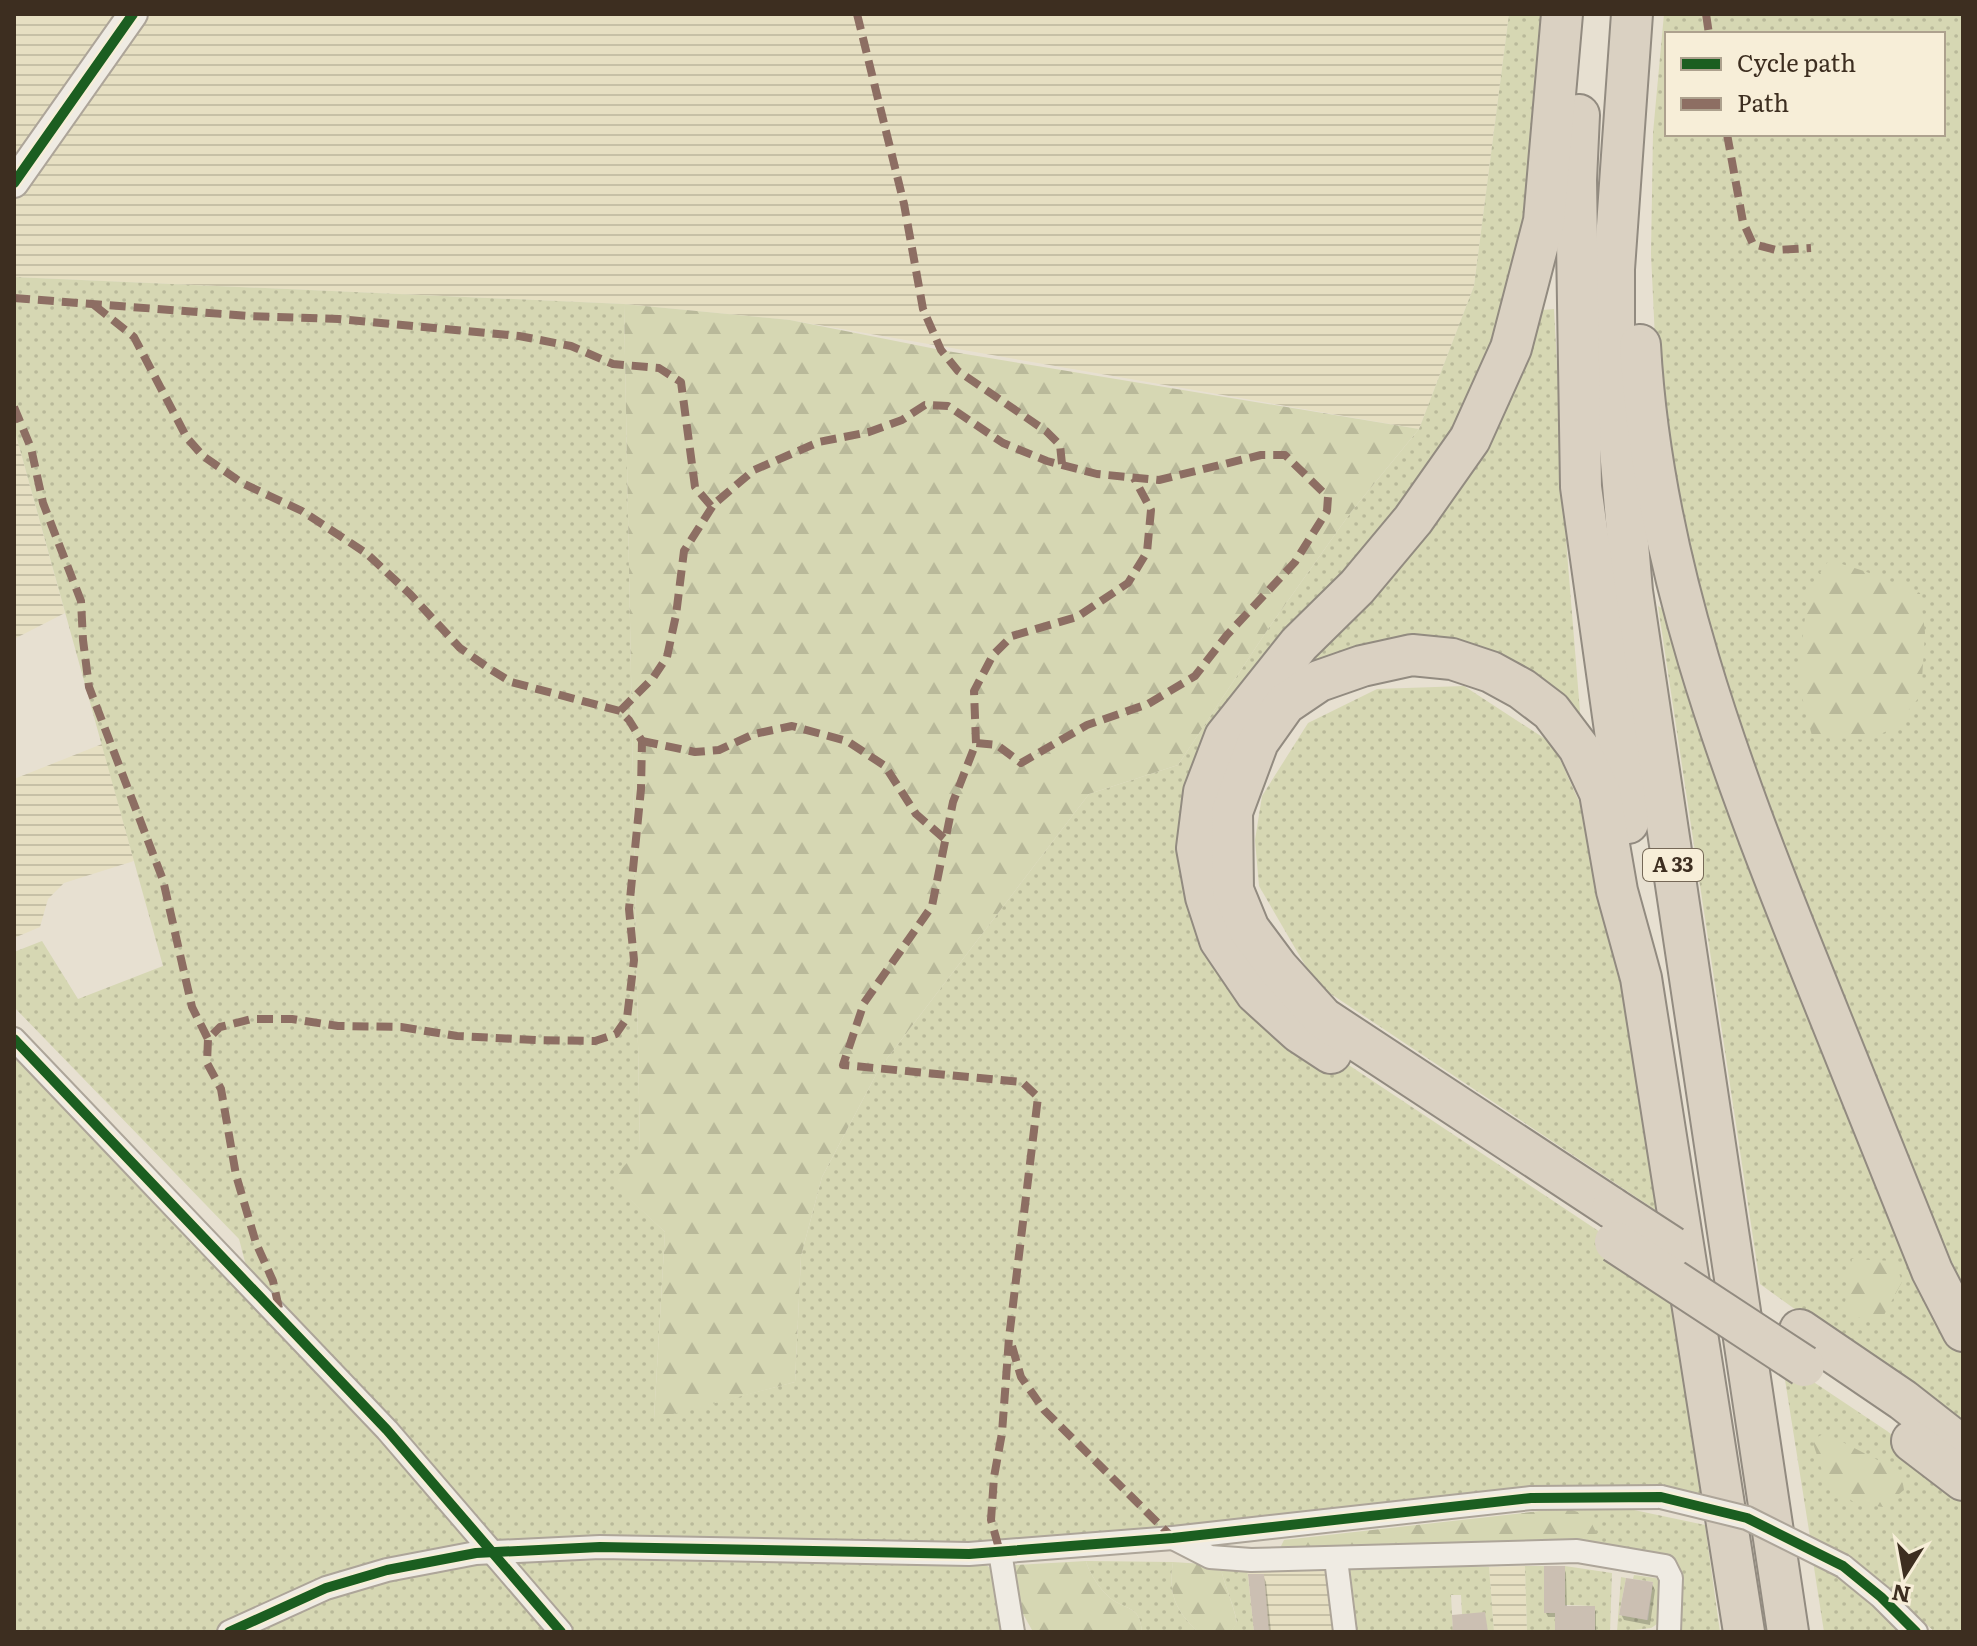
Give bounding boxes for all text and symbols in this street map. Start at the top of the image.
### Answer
legend [1665,32,1945,136]
text: Cycle path [1737,44,1856,79]
text: Path [1737,84,1789,119]
road number: A 33 [1643,849,1703,881]
north arrow [1865,1534,1945,1614]
text: N [1889,1577,1913,1613]

